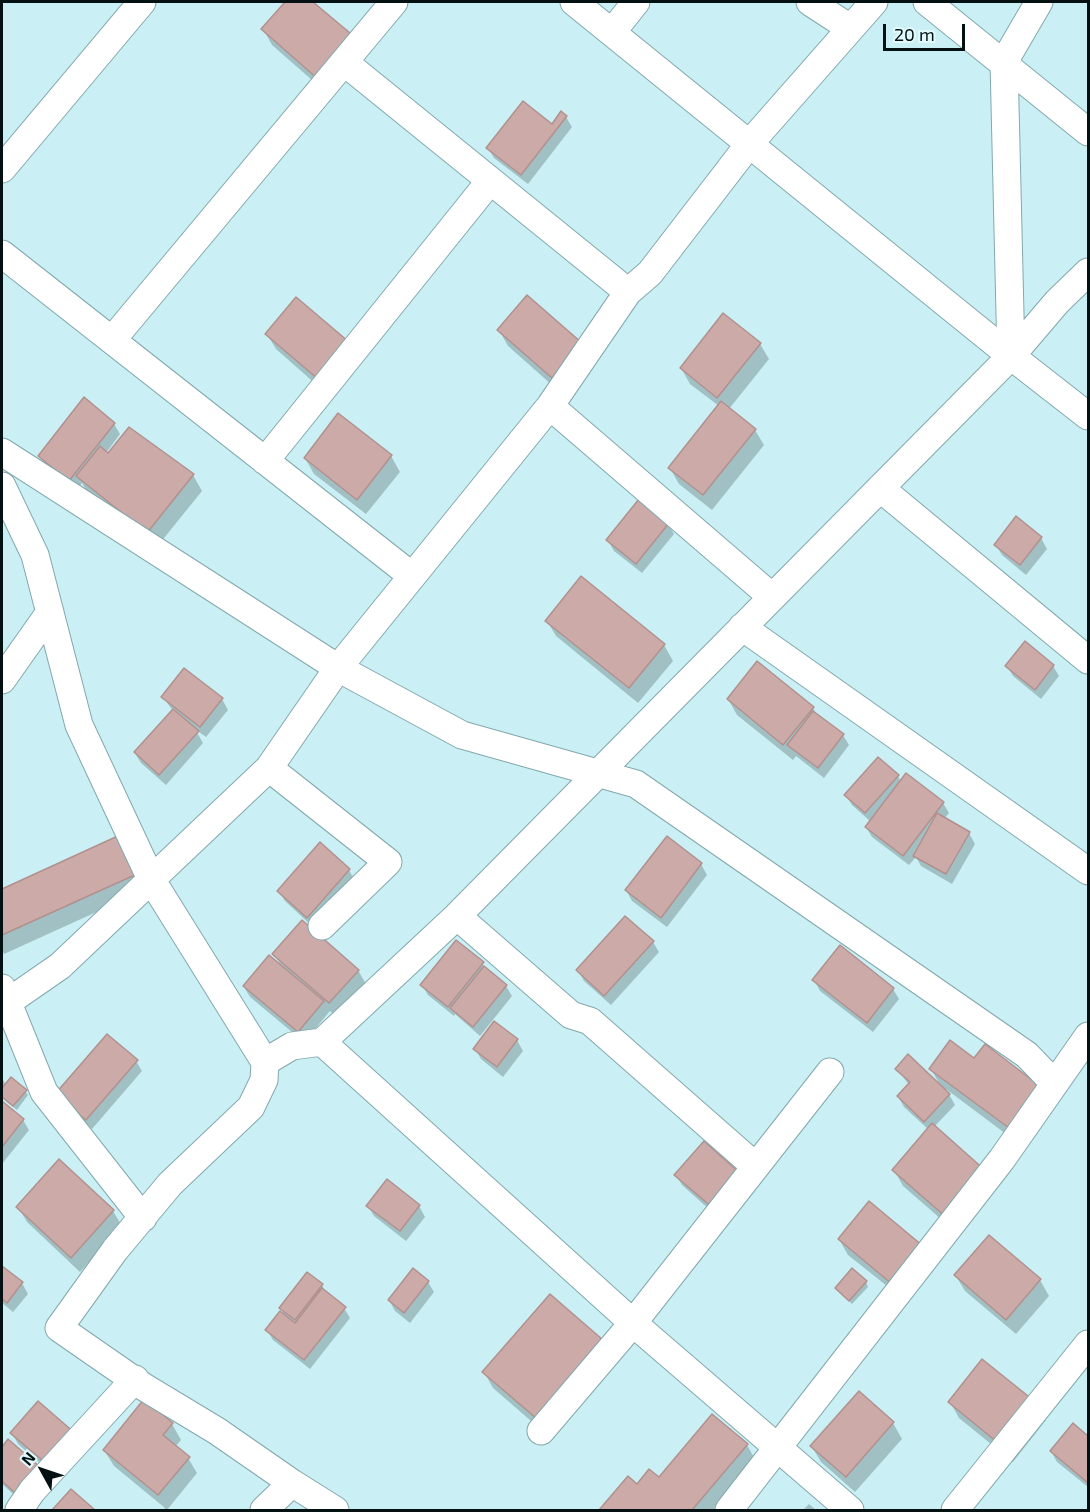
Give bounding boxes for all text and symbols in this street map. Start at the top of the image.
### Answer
scale bar [886,12,968,50]
text: 20 m [894,23,935,45]
north arrow [12,1440,72,1500]
text: N [17,1448,39,1469]

